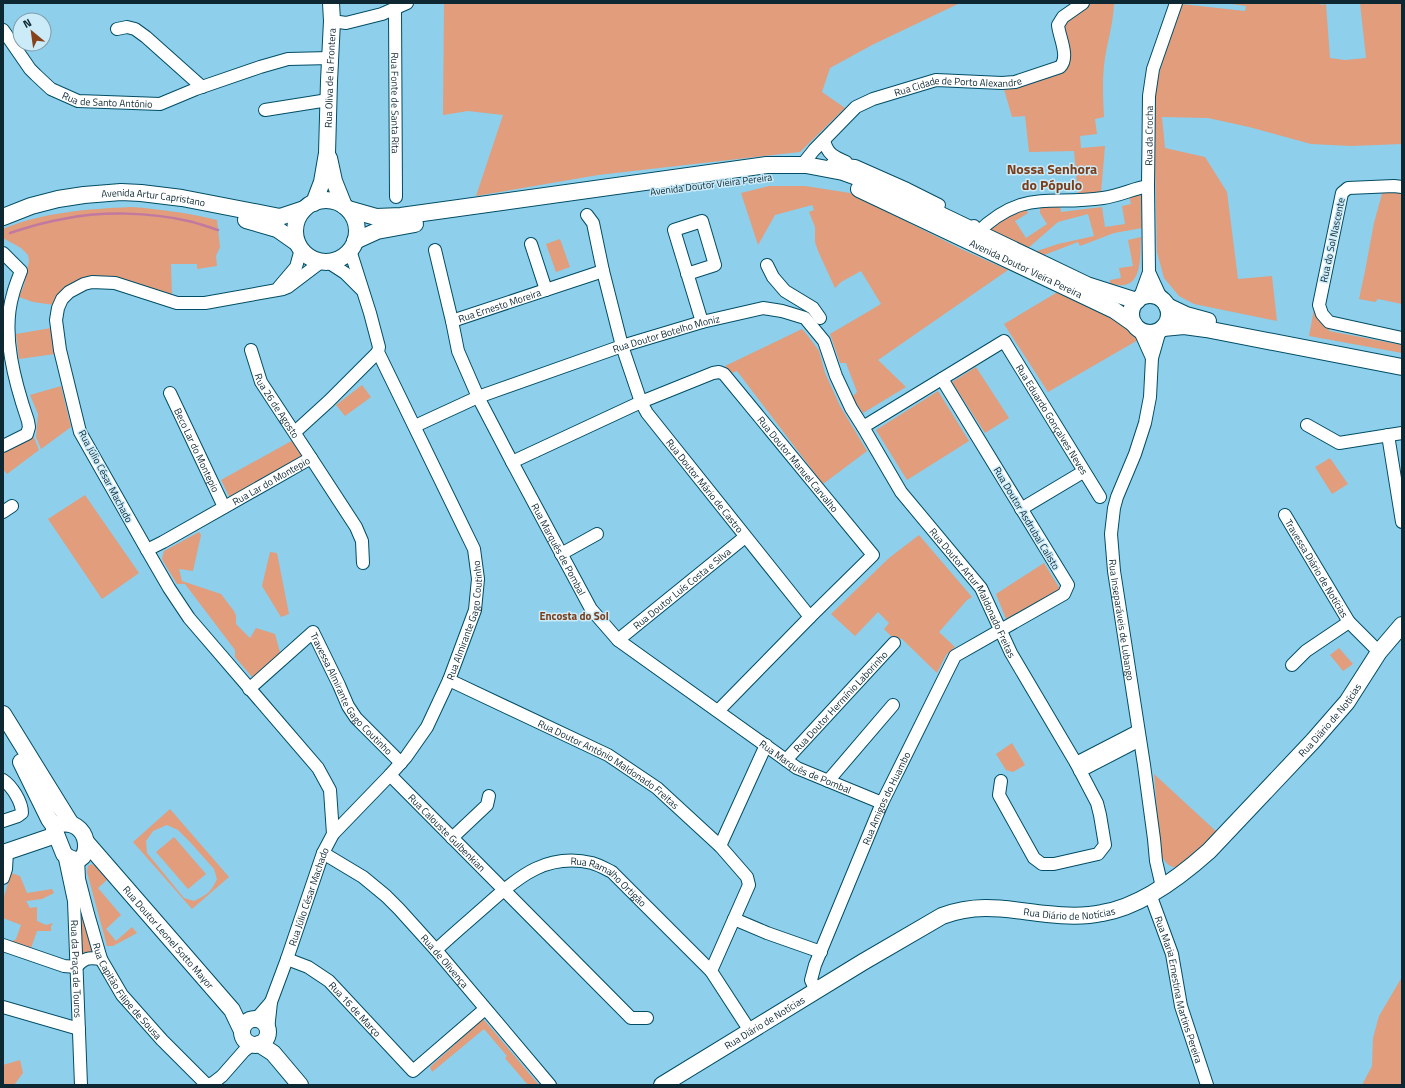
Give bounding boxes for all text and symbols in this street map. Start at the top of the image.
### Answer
north arrow [12,12,52,52]
text: N [20,14,34,32]
street label: Rua Oliva de la Frontera [321,28,340,128]
street label: Rua Fonte de Santa Rita [387,52,403,154]
street label: Rua Cidade de Porto Alexandre [892,73,1024,100]
street label: Rua de Santo António [60,88,153,112]
street label: Rua da Crocha [1141,105,1157,166]
district label: Nossa Senhora do Pópulo [1007,158,1097,195]
street label: Avenida Doutor Vieira Pereira [649,170,773,199]
street label: Avenida Artur Capristano [101,185,207,210]
street label: Rua do Sol Nascente [1316,196,1349,284]
street label: Avenida Doutor Vieira Pereira [967,236,1085,302]
street label: Rua Ernesto Moreira [456,285,543,326]
street label: Rua Doutor Botelho Moniz [611,311,722,357]
street label: Rua Eduardo Gonçalves Neves [1012,361,1092,478]
street label: Rua 26 de Agosto [251,372,303,441]
street label: Beco Lar do Montepio [170,406,223,495]
street label: Rua Doutor Manuel Carvalho [754,413,842,516]
street label: Rua Júlio César Machado [75,427,136,525]
street label: Rua Doutor Mário de Castro [662,436,747,536]
street label: Rua Lar do Montepio [230,453,313,509]
street label: Rua Doutor Asdrubal Calisto [990,464,1063,573]
street label: Rua Marquês de Pombal [527,501,589,598]
street label: Travessa Diário de Notícias [1281,516,1352,621]
street label: Rua Doutor Artur Maldonado Freitas [926,525,1019,661]
street label: Rua Doutor Luís Costa e Silva [630,544,734,633]
street label: Rua Inseparáveis de Lubango [1105,559,1138,682]
street label: Rua Almirante Gago Coutinho [443,560,486,682]
district label: Encosta do Sol [539,608,609,624]
street label: Travessa Almirante Gago Coutinho [306,630,396,758]
street label: Rua Doutor Hermínio Laborinho [790,648,891,756]
street label: Rua Diário de Notícias [1295,680,1365,760]
street label: Rua Doutor António Maldonado Freitas [535,716,683,813]
street label: Rua Marquês de Pombal [756,736,853,798]
street label: Rua Amigos do Huambo [859,749,914,847]
street label: Rua Calouste Gulbenkian [405,791,489,875]
street label: Rua Júlio César Machado [285,845,333,948]
street label: Rua Ramalho Ortigão [570,853,650,910]
street label: Rua Doutor Leonel Sotto Mayor [119,883,218,993]
street label: Rua Diário de Notícias [1023,903,1117,924]
street label: Rua Maria Ernestina Martins Pereira [1151,914,1206,1065]
street label: Rua da Praça de Touros [67,920,85,1019]
street label: Rua de Olivença [417,931,472,991]
street label: Rua Capitão Filipe de Sousa [89,941,165,1043]
street label: Rua 16 de Março [325,978,384,1040]
street label: Rua Diário de Notícias [721,992,808,1053]

